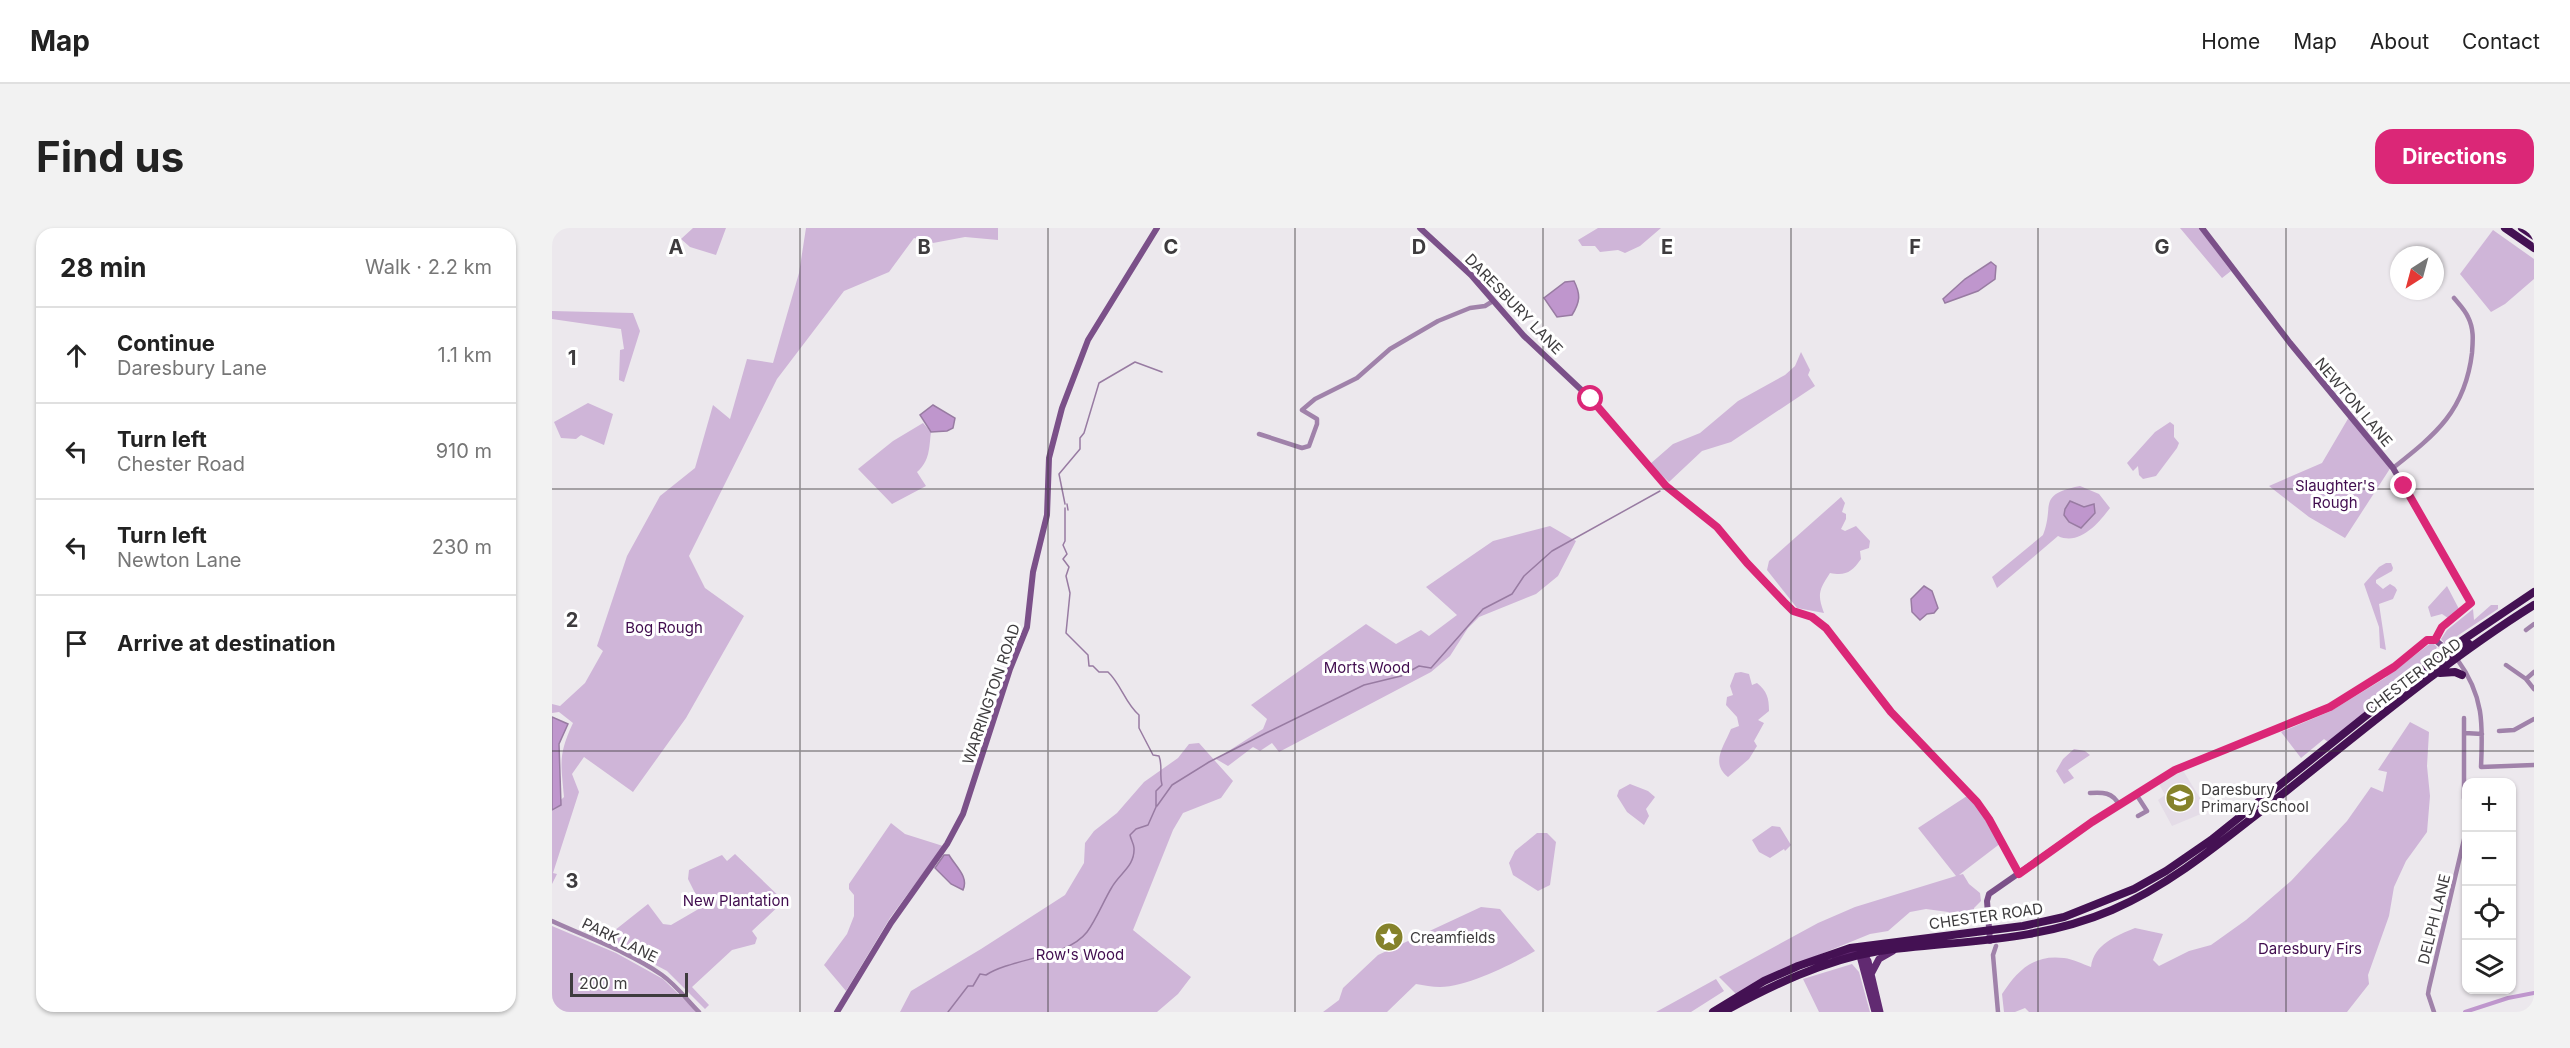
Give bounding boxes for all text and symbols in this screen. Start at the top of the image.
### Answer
text: Map [30,24,90,58]
text: Home [2201,29,2260,54]
text: Map [2293,29,2337,54]
text: About [2370,29,2429,54]
text: Contact [2462,29,2540,54]
button: Directions [2375,129,2534,184]
text: Find us [36,131,184,182]
text: A [669,235,684,259]
text: B [917,235,931,259]
text: C [1164,235,1178,259]
text: D [1412,235,1426,259]
text: E [1661,235,1673,259]
text: F [1909,235,1921,259]
text: G [2154,235,2170,259]
north arrow [2390,246,2444,300]
street label: DARESBURY LANE [1461,250,1567,358]
text: 28 min [60,252,146,283]
text: Walk · 2.2 km [365,255,492,279]
text: Continue [117,330,215,356]
icon: ahead [60,339,93,372]
text: 1.1 km [438,343,492,367]
text: 1 [568,346,576,370]
street label: NEWTON LANE [2311,354,2397,450]
text: Daresbury Lane [117,356,267,380]
route start [1577,385,1603,411]
text: Turn left [117,426,207,452]
icon: left [60,435,93,468]
text: 910 m [436,439,492,463]
text: Chester Road [117,452,245,476]
route end [2390,472,2416,498]
park label: Slaughter's Rough [2295,476,2375,512]
text: Turn left [117,522,207,548]
icon: left [60,531,93,564]
text: 230 m [432,535,492,559]
text: Newton Lane [117,548,242,572]
text: 2 [566,608,578,632]
park label: Bog Rough [625,618,703,637]
street label: WARRINGTON ROAD [958,621,1024,767]
icon: arrive [60,627,93,660]
text: Arrive at destination [117,630,336,656]
street label: CHESTER ROAD [2361,634,2465,718]
park label: Morts Wood [1324,658,1410,677]
map controls [2462,778,2516,994]
button: + [2462,778,2516,832]
place label: Daresbury Primary School [2201,780,2309,816]
school or university icon: Daresbury Primary School [2164,782,2196,814]
button: − [2462,832,2516,886]
text: 3 [566,869,578,893]
street label: DELPH LANE [2414,872,2454,966]
button: locate [2462,886,2516,940]
park label: New Plantation [683,891,789,910]
street label: CHESTER ROAD [1928,899,2044,933]
street label: PARK LANE [579,914,661,966]
place icon: Creamfields [1373,921,1405,953]
place label: Creamfields [1410,928,1496,947]
park label: Daresbury Firs [2258,939,2362,958]
button: layers [2462,940,2516,994]
park label: Row's Wood [1036,945,1124,964]
scale bar [570,970,688,998]
text: 200 m [579,973,627,993]

